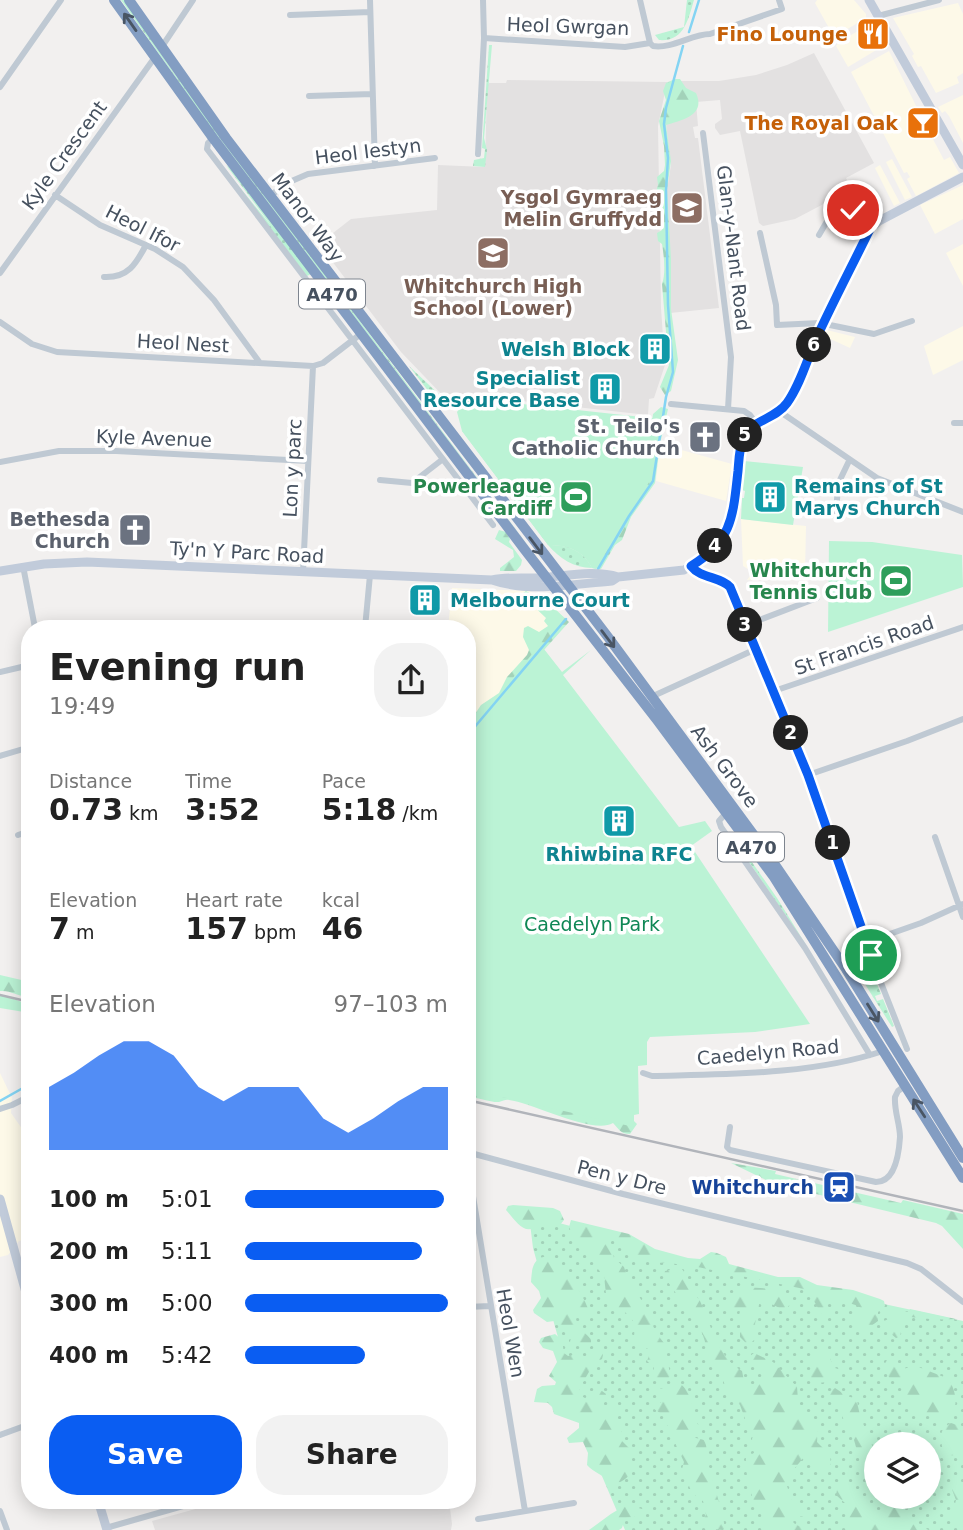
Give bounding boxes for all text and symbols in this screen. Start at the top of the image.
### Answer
one-way arrow [123,13,137,32]
street label: Heol Gwrgan [506,13,630,39]
restaurant icon: Fino Lounge [854,15,892,53]
place label: Fino Lounge [717,23,848,45]
street label: Kyle Crescent [17,96,111,214]
bar icon: The Royal Oak [904,104,942,142]
place label: The Royal Oak [744,112,898,134]
street label: Heol Iestyn [314,134,422,168]
street label: Glan-y-Nant Road [713,164,755,332]
street label: Manor Way [267,168,349,266]
pin [823,180,883,240]
place label: Ysgol Gymraeg Melin Gruffydd [500,186,662,230]
school or university icon: Ysgol Gymraeg Melin Gruffydd [668,189,706,227]
icon: check [834,191,872,229]
street label: Heol Ifor [102,200,184,256]
school or university icon: Whitchurch High School (Lower) [474,234,512,272]
place label: Whitchurch High School (Lower) [404,275,582,319]
road number: A470 [299,280,365,308]
pin: 6 [796,328,832,362]
street label: Heol Nest [136,330,230,356]
building icon: Welsh Block [636,330,674,368]
text: 6 [807,333,820,355]
place label: Welsh Block [501,338,630,360]
place label: Specialist Resource Base [423,367,580,411]
building icon: Specialist Resource Base [586,370,624,408]
place label: St. Teilo's Catholic Church [512,415,680,459]
street label: Lon y parc [278,418,306,518]
church icon: St. Teilo's Catholic Church [686,418,724,456]
pin: 5 [728,418,762,452]
text: 5 [738,423,751,445]
street label: Kyle Avenue [96,425,212,451]
place label: Powerleague Cardiff [413,475,553,519]
place label: Remains of St Marys Church [794,475,943,519]
sports icon: Powerleague Cardiff [557,478,595,516]
building icon: Remains of St Marys Church [751,478,789,516]
place label: Bethesda Church [9,508,110,552]
church icon: Bethesda Church [116,511,154,549]
pin: 4 [698,528,732,564]
text: 4 [708,534,721,556]
one-way arrow [528,536,543,554]
street label: Ty'n Y Parc Road [168,537,325,567]
place label: Whitchurch Tennis Club [749,559,872,603]
sports icon: Whitchurch Tennis Club [877,562,915,600]
building icon: Melbourne Court [406,581,444,619]
place label: Melbourne Court [450,589,630,611]
pin: 3 [728,608,762,642]
street label: St Francis Road [791,611,937,679]
text: 3 [738,613,751,635]
one-way arrow [601,629,616,647]
button: share [374,643,448,717]
text: Evening run [49,645,306,689]
text: 19:49 [49,693,115,719]
pin: 2 [774,716,808,750]
street label: Ash Grove [687,720,763,812]
text: 2 [784,721,797,743]
text: Distance [49,770,132,792]
text: Time [185,770,232,792]
text: Pace [322,770,366,792]
text: 0.73 [49,792,123,827]
text: 3:52 [185,792,260,827]
text: 5:18 [322,792,396,827]
text: km [123,802,159,824]
text: /km [396,802,438,824]
building icon: Rhiwbina RFC [600,802,638,840]
pin: 1 [816,826,850,860]
text: 1 [826,831,839,853]
road number: A470 [718,832,784,862]
place label: Rhiwbina RFC [546,843,692,865]
text: Elevation [49,889,137,911]
text: Heart rate [185,889,283,911]
text: kcal [322,889,360,911]
text: 7 [49,911,70,946]
text: 157 [185,911,248,946]
text: 46 [322,911,363,946]
park label: Caedelyn Park [524,913,660,935]
text: m [70,921,94,943]
text: bpm [248,921,297,943]
pin [841,925,901,985]
icon: arrive [852,936,890,974]
text: Elevation [49,991,156,1017]
text: 97–103 m [334,991,448,1017]
one-way arrow [866,1003,881,1022]
street label: Caedelyn Road [696,1035,840,1069]
one-way arrow [911,1099,926,1118]
street label: Pen y Dre [575,1155,669,1199]
station icon: Whitchurch [820,1168,858,1206]
place label: Whitchurch [691,1176,814,1198]
text: 100 m [49,1186,129,1212]
text: 5:01 [161,1186,213,1212]
text: 200 m [49,1238,129,1264]
text: 5:11 [161,1238,213,1264]
street label: Heol Wen [492,1287,530,1379]
text: 300 m [49,1290,129,1316]
text: 5:00 [161,1290,213,1316]
text: 400 m [49,1342,129,1368]
text: 5:42 [161,1342,213,1368]
button: Save [49,1415,242,1495]
button: Share [256,1415,448,1495]
map controls [864,1432,941,1509]
button: layers [864,1432,941,1509]

